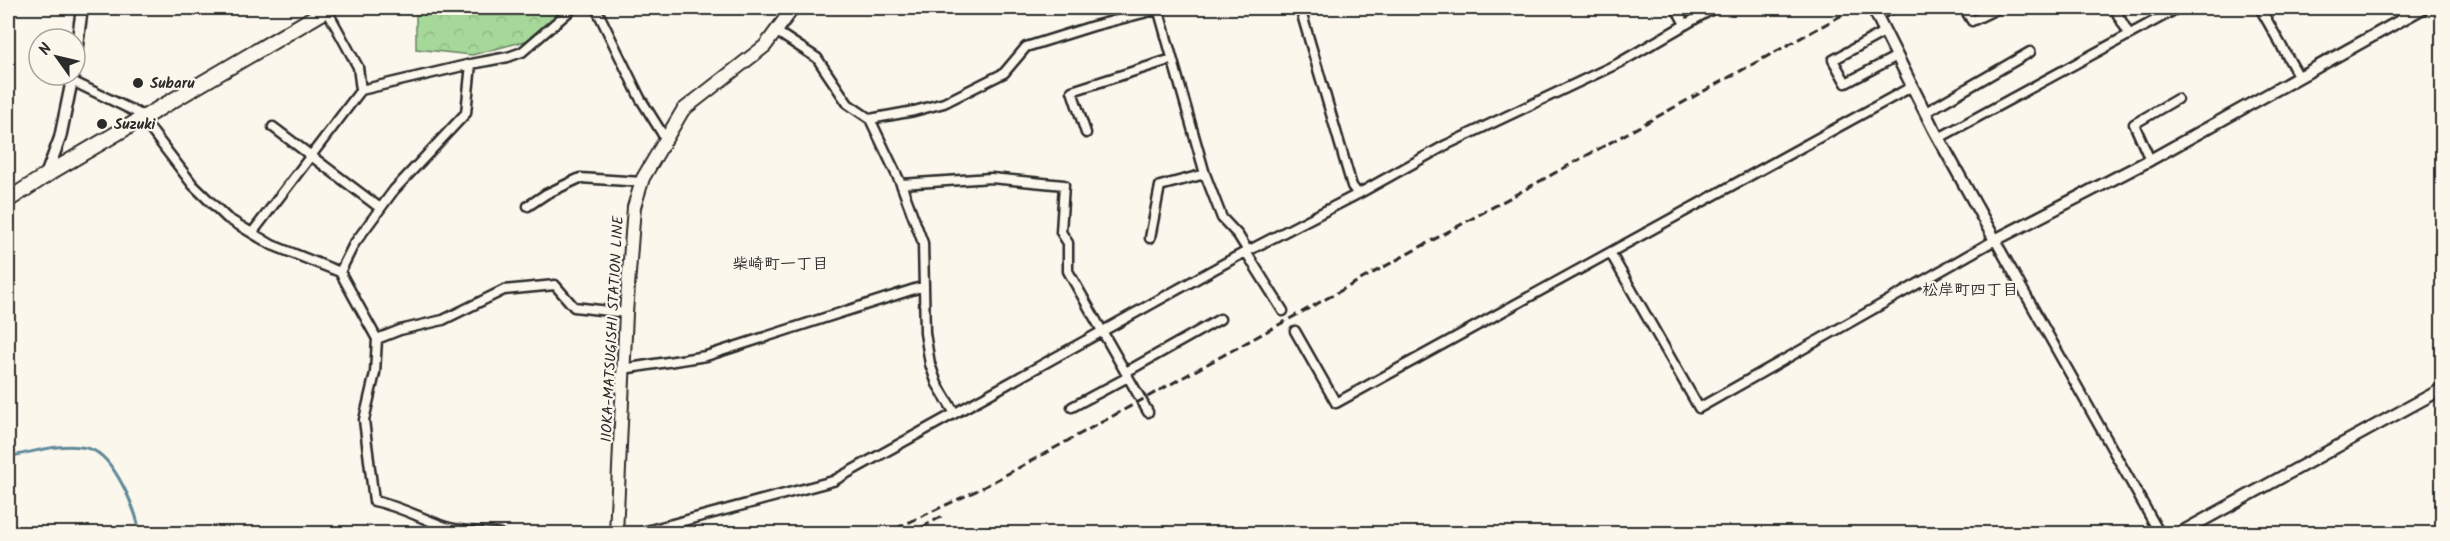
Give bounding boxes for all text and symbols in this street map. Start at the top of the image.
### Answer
north arrow [27,27,87,87]
text: N [33,38,59,61]
place label: Subaru [150,72,195,96]
marker: Subaru [131,76,145,90]
place label: Suzuki [114,113,156,137]
marker: Suzuki [95,117,109,131]
street label: IIOKA-MATSUGISHI STATION LINE [595,214,631,443]
district label: 柴崎町一丁目 [732,252,828,277]
district label: 松岸町四丁目 [1922,278,2018,303]

